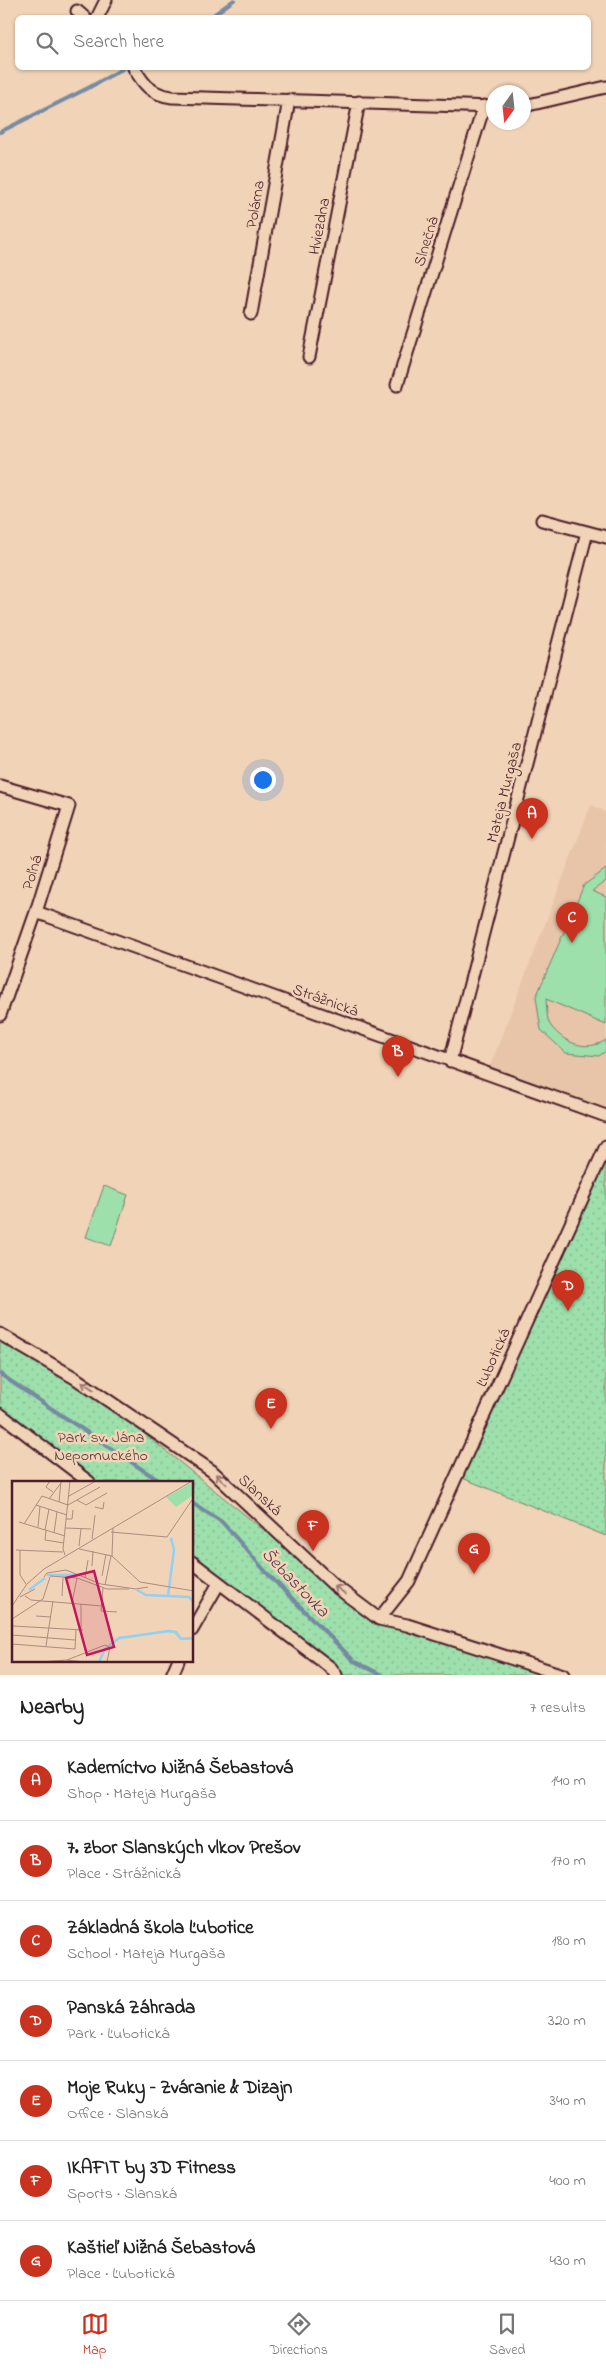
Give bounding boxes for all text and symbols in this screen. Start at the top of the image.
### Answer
search box [15,15,591,70]
icon: search [33,29,61,57]
text: Search here [73,29,164,56]
north arrow [486,85,531,130]
street label: Polárna [240,178,272,230]
street label: Hviezdna [303,196,337,257]
street label: Slnečná [408,214,446,270]
street label: Mateja Murgaša [481,740,529,845]
your location [250,767,276,793]
pin: A [516,798,548,839]
street label: Poľná [16,852,50,893]
pin: C [556,902,588,943]
street label: Strážnická [289,978,362,1024]
pin: B [382,1036,414,1077]
pin: D [552,1270,584,1311]
street label: Ľubotická [470,1324,517,1391]
one-way arrow [81,1381,95,1391]
pin: E [255,1388,287,1429]
park label: Park sv. Jána Nepomuckého [54,1426,148,1468]
street label: Slanská [232,1469,287,1522]
one-way arrow [215,1473,227,1485]
inset map [12,1481,194,1662]
pin: F [297,1510,329,1551]
pin: G [458,1533,490,1574]
water label: Šebastovka [255,1543,335,1624]
one-way arrow [333,1585,347,1595]
text: Nearby [20,1693,84,1723]
text: 7 results [530,1696,586,1720]
text: Kaderníctvo Nižná Šebastová [67,1755,293,1782]
text: A [31,1769,41,1793]
text: 140 m [551,1769,586,1793]
text: Shop · Mateja Murgaša [67,1782,216,1806]
text: 7. zbor Slanských vlkov Prešov [67,1835,300,1862]
text: B [31,1849,41,1873]
text: 170 m [551,1849,586,1873]
text: Place · Strážnická [67,1862,181,1886]
text: Základná škola Ľubotice [67,1915,254,1942]
text: C [32,1929,40,1953]
text: 180 m [552,1929,586,1953]
text: School · Mateja Murgaša [67,1942,225,1966]
text: Panská Záhrada [67,1995,195,2022]
text: D [30,2009,42,2033]
text: 320 m [548,2009,586,2033]
text: Park · Ľubotická [67,2022,170,2046]
text: Moje Ruky – Zváranie & Dizajn [67,2075,292,2102]
text: E [31,2089,41,2113]
text: 340 m [549,2089,586,2113]
text: Office · Slanská [67,2102,168,2126]
text: IKAFIT by 3D Fitness [67,2155,236,2182]
text: F [31,2169,41,2193]
text: 400 m [549,2169,586,2193]
text: Sports · Slanská [67,2182,177,2206]
text: Kaštieľ Nižná Šebastová [67,2235,255,2262]
text: G [31,2249,41,2273]
text: 430 m [549,2249,586,2273]
text: Place · Ľubotická [67,2262,175,2286]
tab: Map [81,2310,109,2361]
tab: Directions [270,2310,328,2361]
tab: Saved [489,2310,525,2361]

